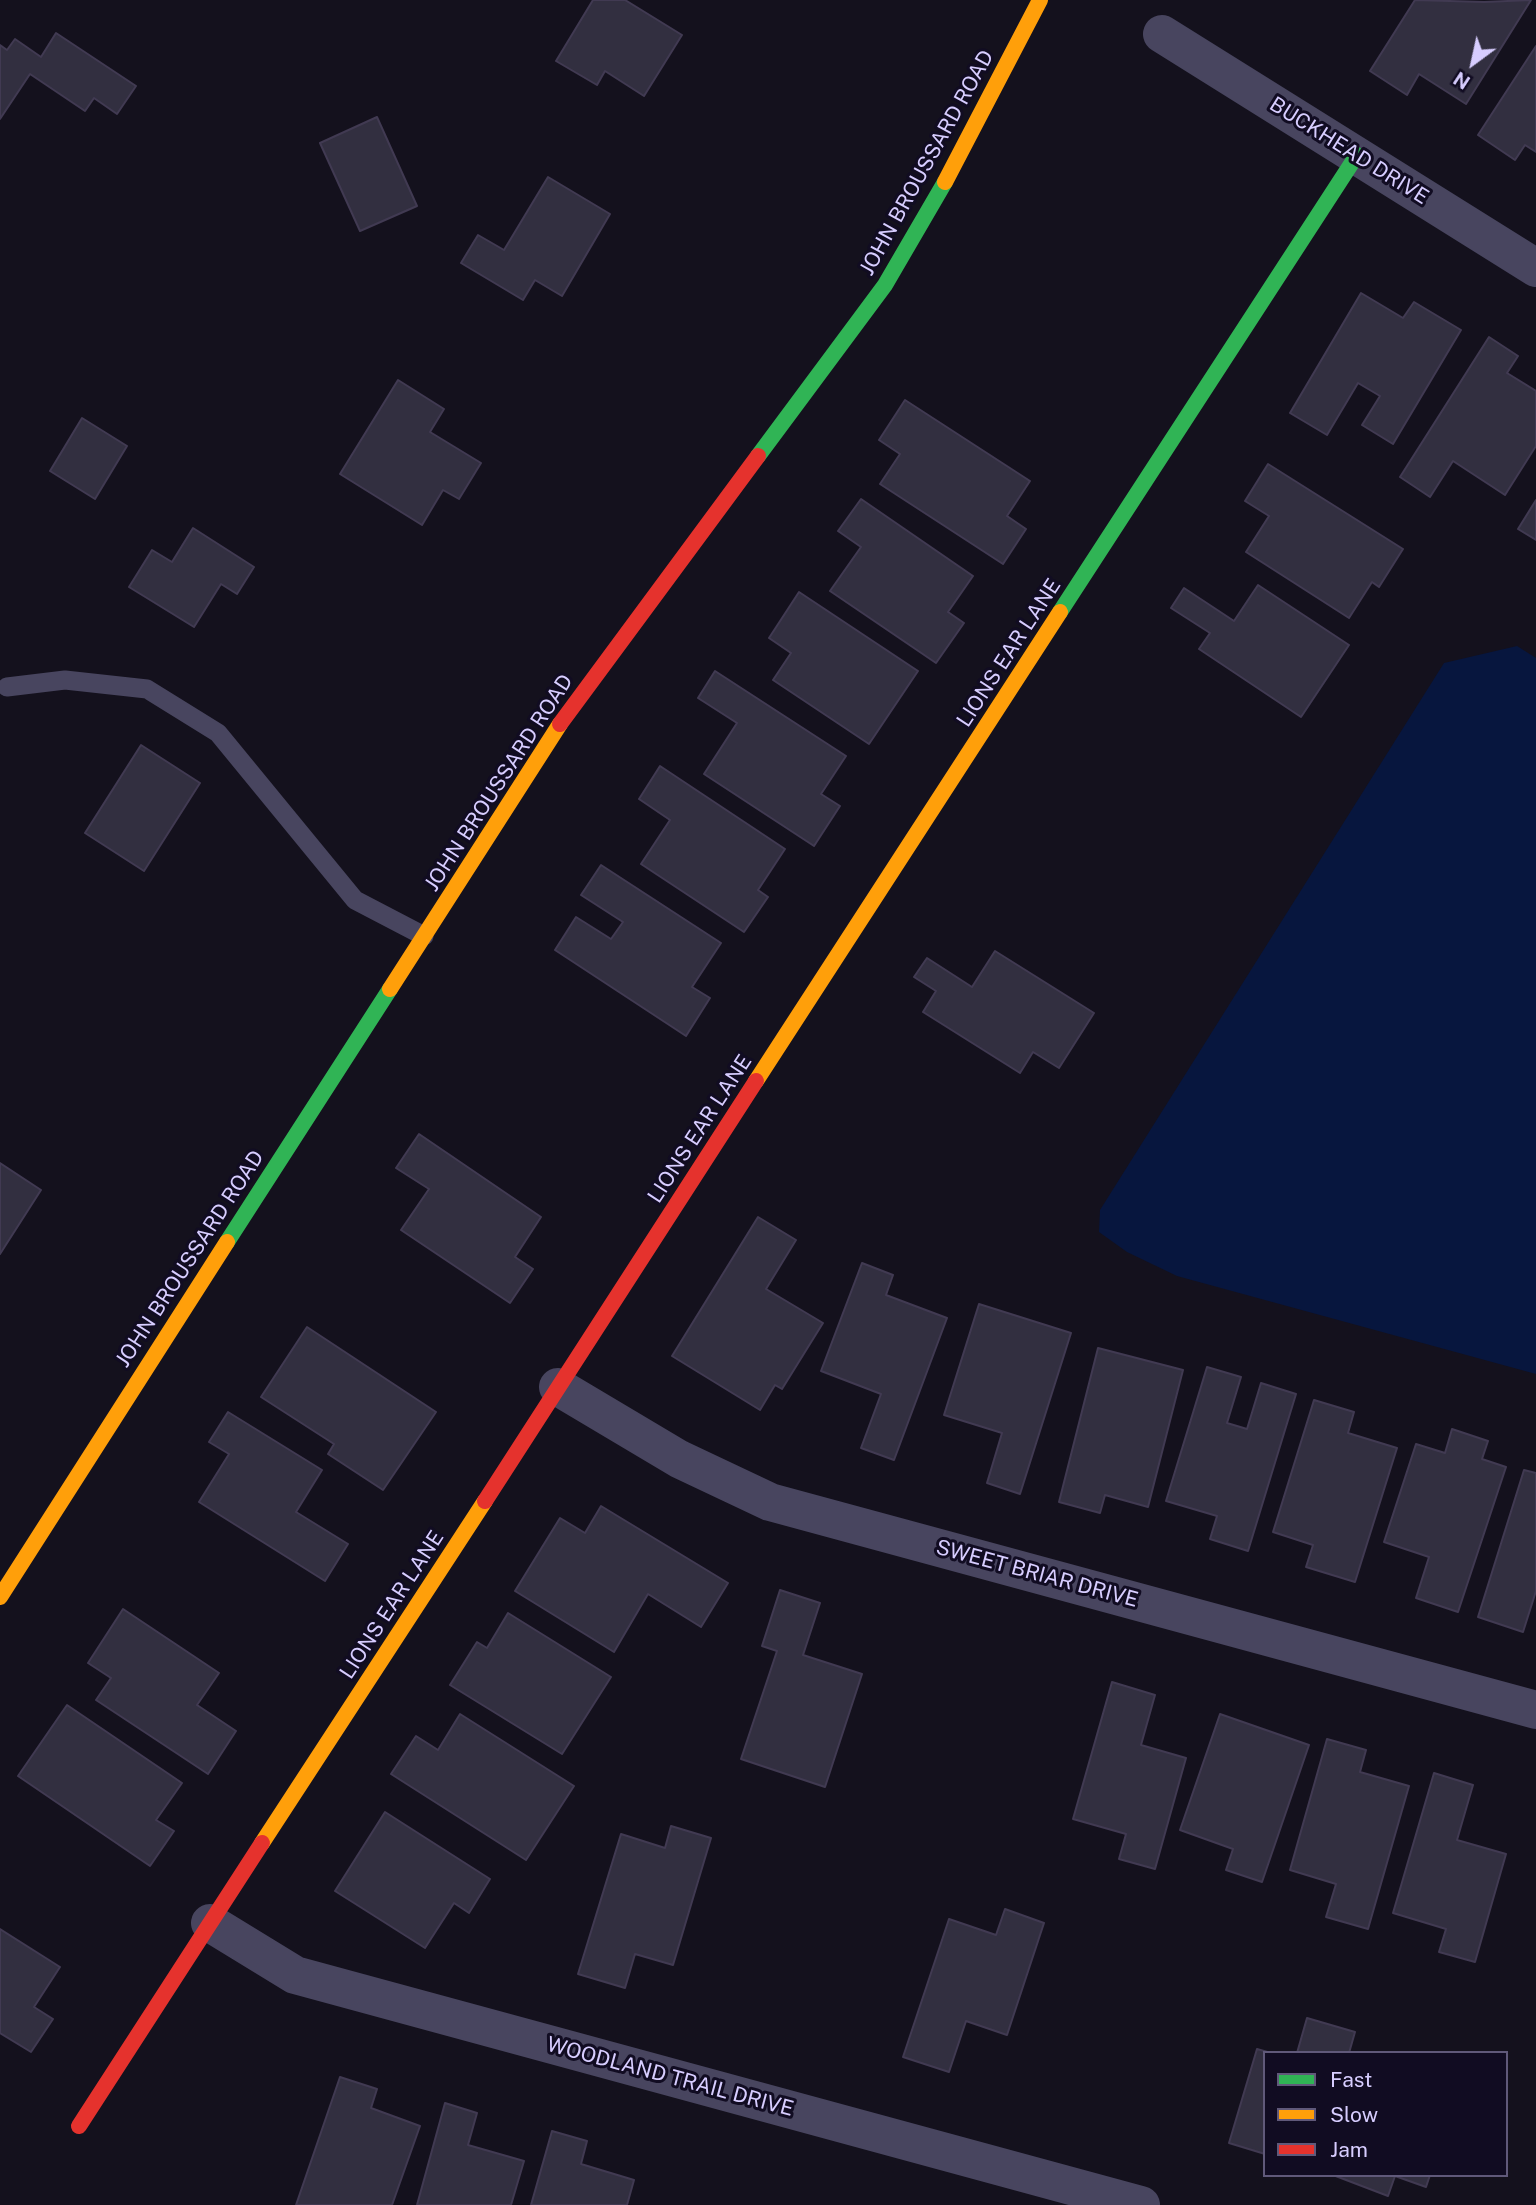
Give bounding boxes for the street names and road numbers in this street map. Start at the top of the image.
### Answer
street label: JOHN BROUSSARD ROAD [855,46,999,280]
street label: BUCKHEAD DRIVE [1265,92,1433,210]
street label: LIONS EAR LANE [952,574,1066,732]
street label: JOHN BROUSSARD ROAD [419,670,579,896]
street label: LIONS EAR LANE [643,1050,757,1208]
street label: JOHN BROUSSARD ROAD [110,1146,270,1372]
street label: LIONS EAR LANE [335,1526,449,1684]
street label: SWEET BRIAR DRIVE [933,1535,1141,1613]
street label: WOODLAND TRAIL DRIVE [544,2032,796,2122]

